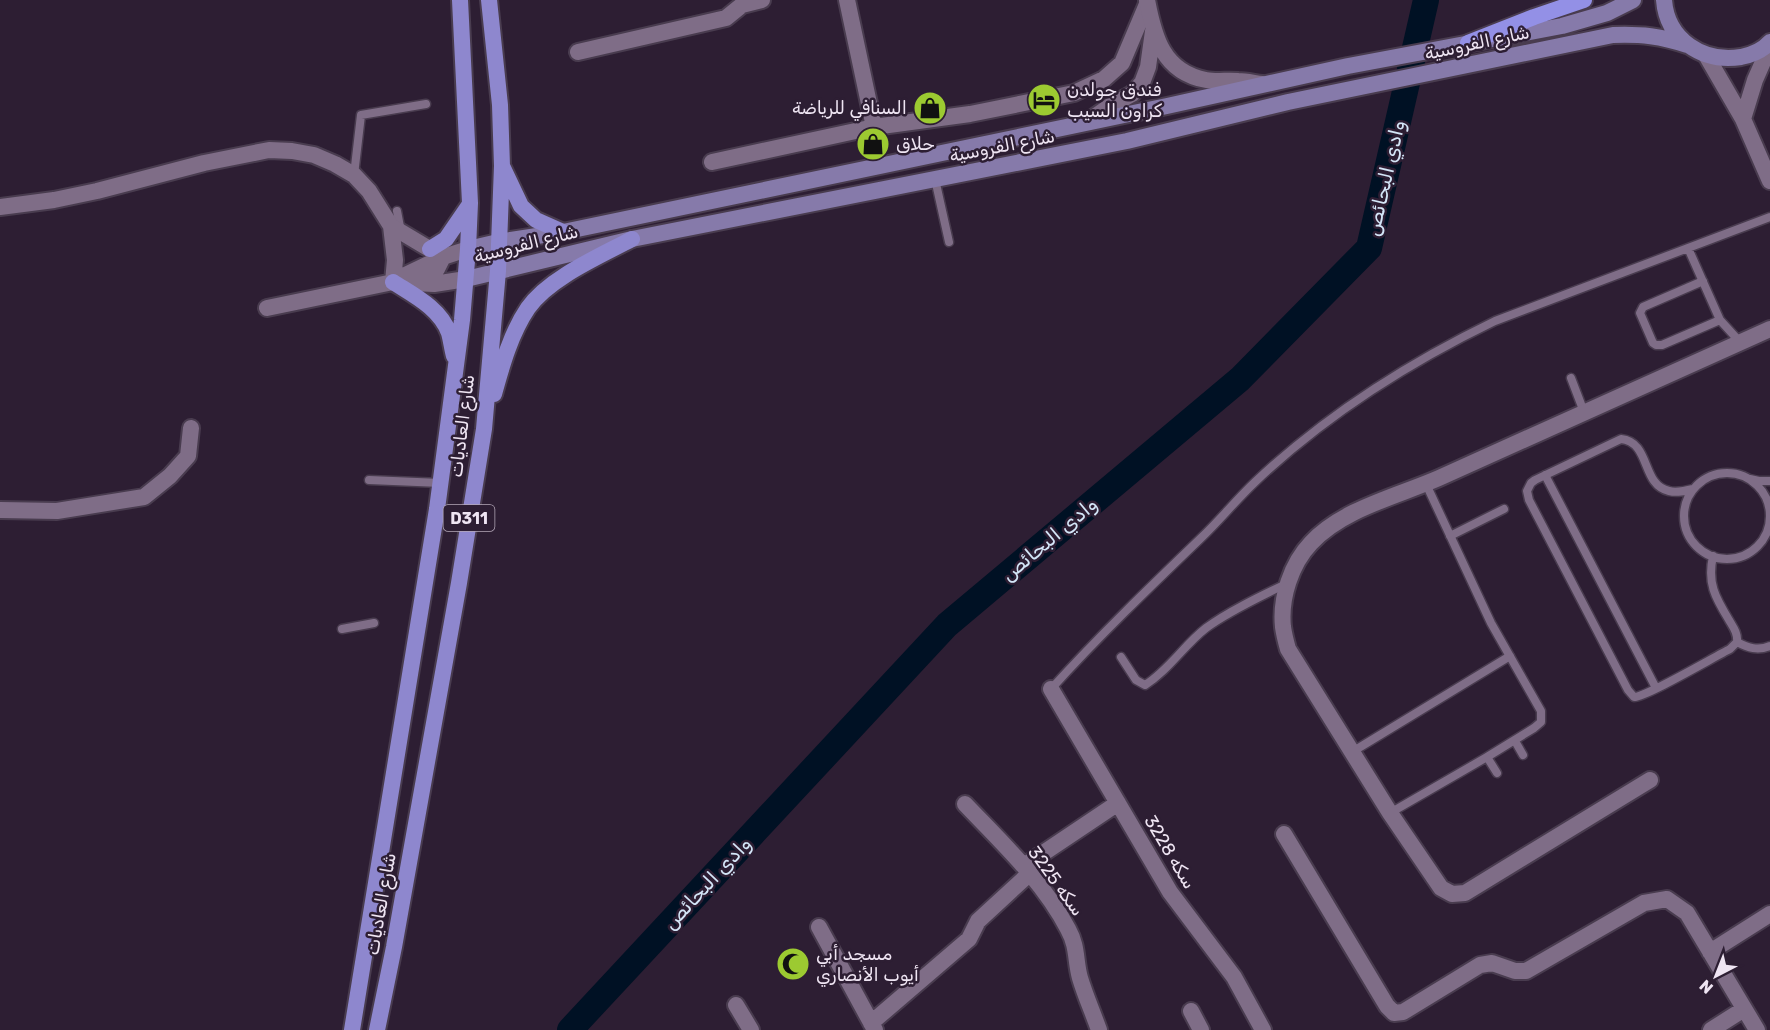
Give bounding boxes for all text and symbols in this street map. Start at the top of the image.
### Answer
street label: شارع الفروسية [1423,21,1532,66]
place label: فندق جولدن كراون السيب [1067,79,1162,122]
hotel icon: فندق جولدن كراون السيب [1026,82,1062,118]
shop icon: السنافي للرياضة [912,90,948,126]
place label: السنافي للرياضة [792,97,907,121]
water label: وادي البحائص [1360,118,1412,239]
street label: شارع الفروسية [948,125,1057,168]
shop icon: حلاق [855,126,891,162]
place label: حلاق [896,133,935,155]
street label: شارع الفروسية [472,220,581,269]
street label: شارع العاديات [445,373,480,479]
water label: وادي البحائص [996,492,1103,588]
road number: D311 [444,505,494,531]
street label: سكه 3228 [1139,811,1201,893]
water label: وادي البحائص [658,832,758,936]
street label: سكه 3225 [1023,842,1089,920]
street label: شارع العاديات [361,851,402,957]
place label: مسجد أبي أيوب الأنصاري [816,943,919,987]
mosque icon: مسجد أبي أيوب الأنصاري [775,946,811,982]
north arrow [1686,946,1746,1006]
text: N [1696,976,1717,998]

